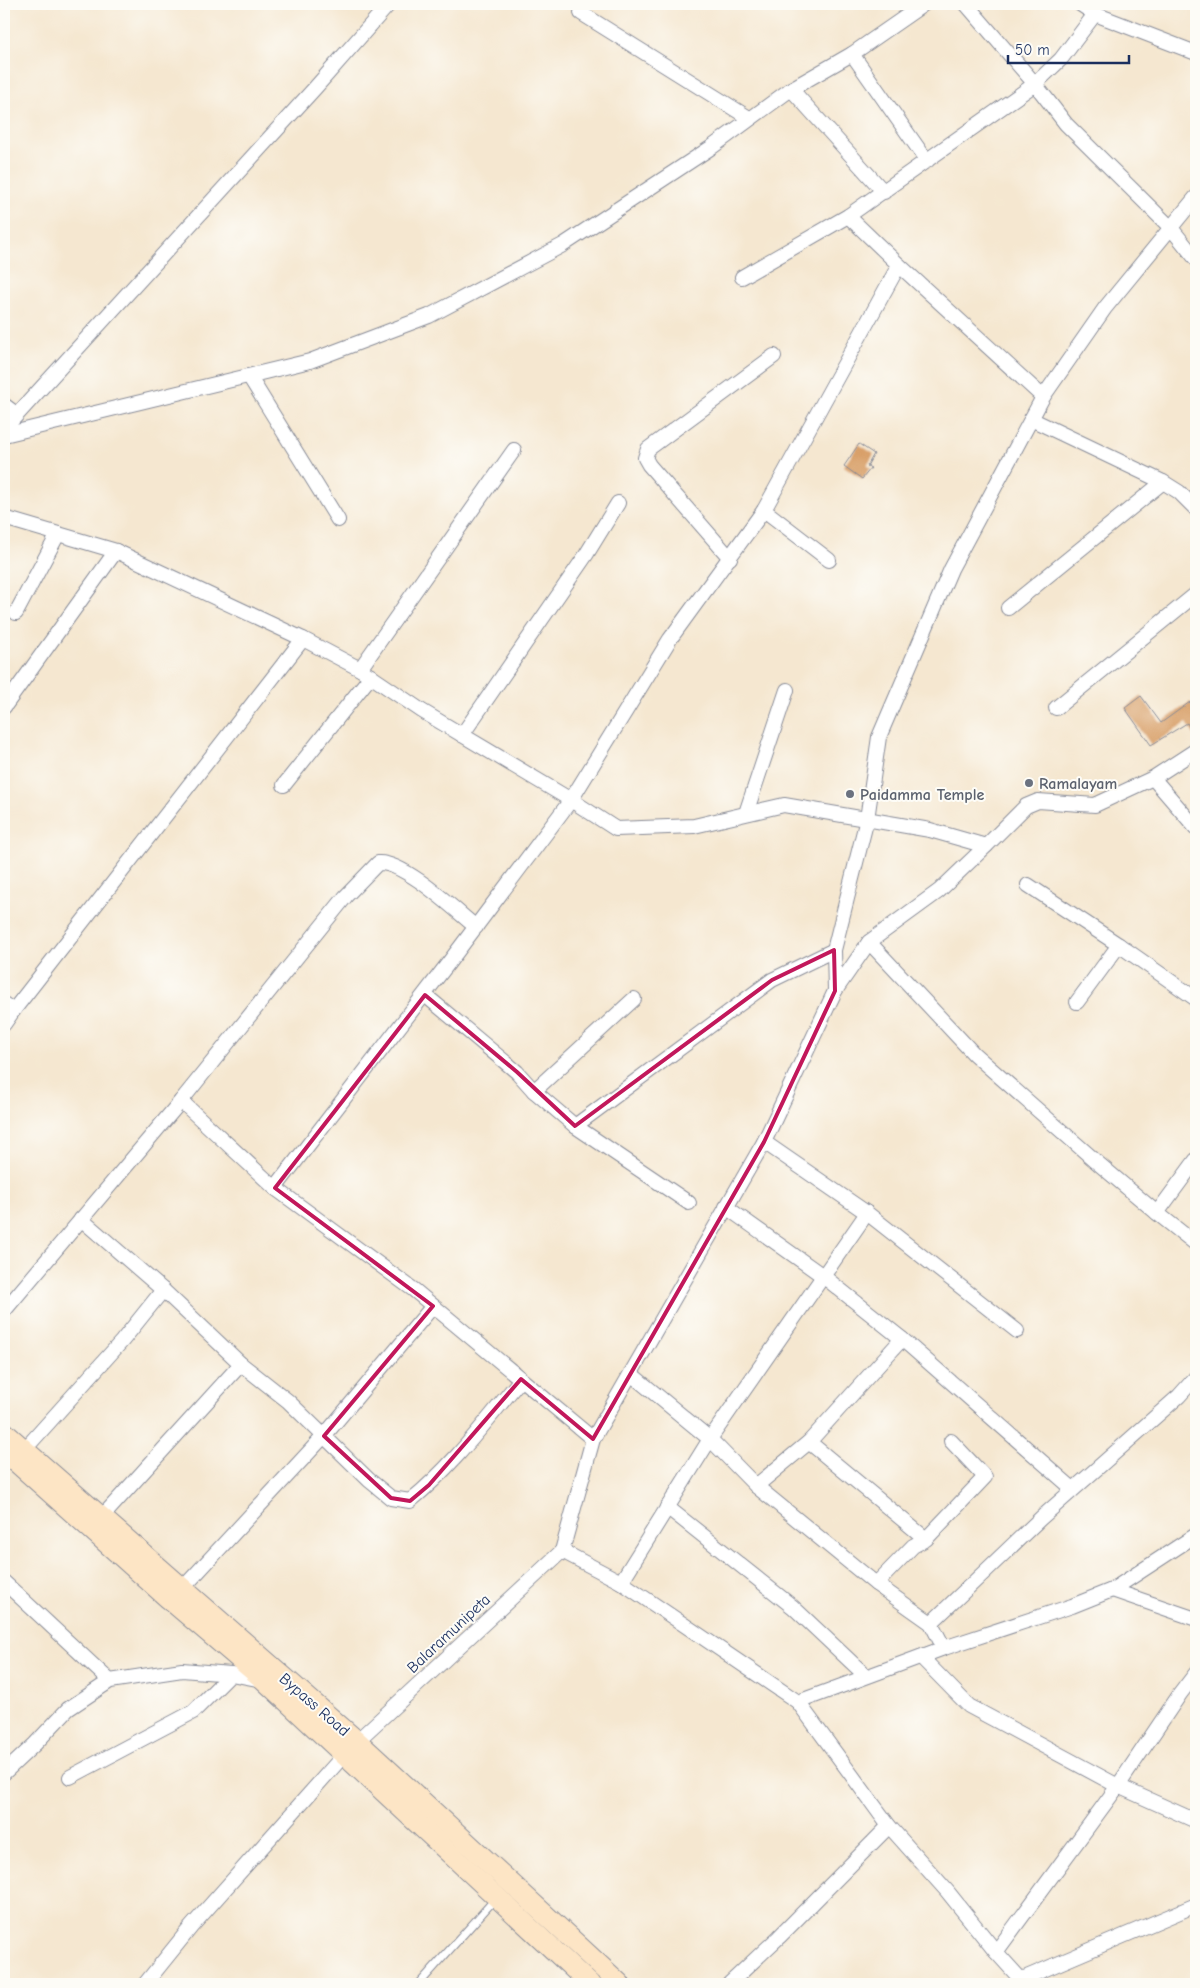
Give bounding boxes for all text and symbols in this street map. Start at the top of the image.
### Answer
scale bar [1008,32,1129,64]
text: 50 m [1015,41,1050,59]
place label: Ramalayam [1039,775,1117,793]
marker: Ramalayam [1023,777,1035,789]
place label: Paidamma Temple [860,786,984,804]
marker: Paidamma Temple [844,788,856,800]
street label: Balaramunipeta [403,1591,494,1677]
street label: Bypass Road [276,1669,353,1740]

